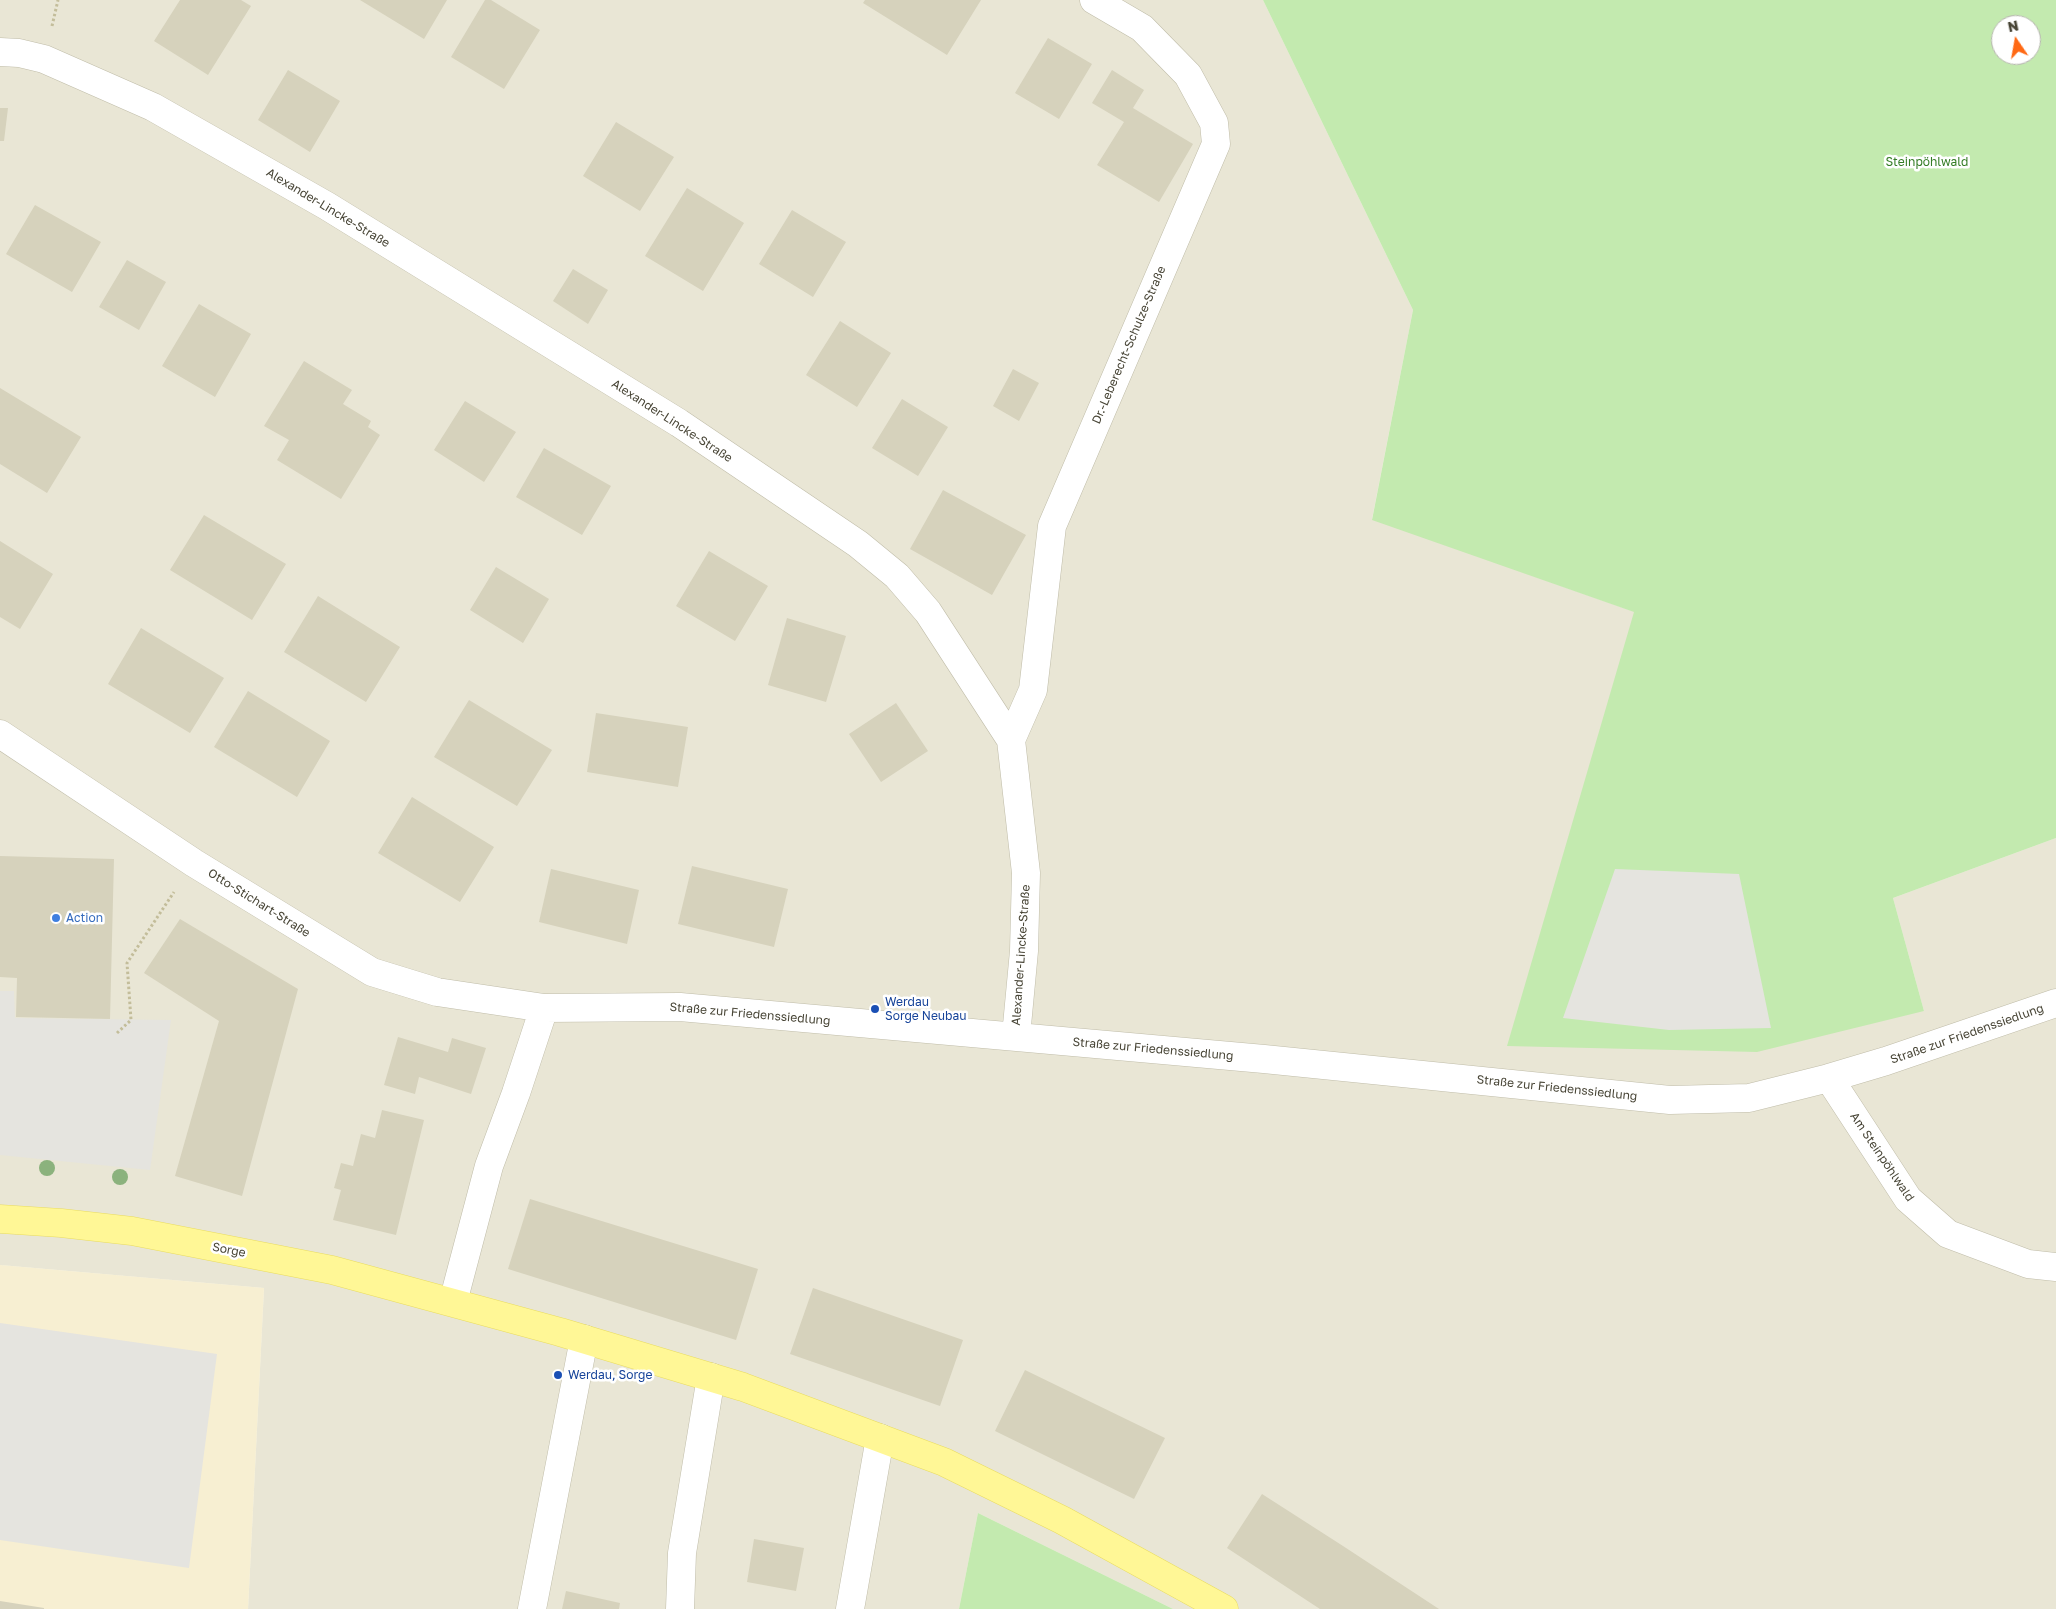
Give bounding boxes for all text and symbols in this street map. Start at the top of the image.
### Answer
north arrow [1991,15,2041,65]
text: N [2006,16,2020,35]
park label: Steinpöhlwald [1886,155,1968,169]
street label: Alexander-Lincke-Straße [264,165,392,251]
street label: Dr.-Leberecht-Schulze-Straße [1089,264,1169,426]
street label: Alexander-Lincke-Straße [609,376,735,466]
street label: Otto-Stichart-Straße [205,866,313,940]
street label: Alexander-Lincke-Straße [1009,884,1033,1026]
place label: Action [66,911,103,925]
marker: Action [50,912,62,924]
place label: Werdau Sorge Neubau [885,995,967,1023]
street label: Straße zur Friedenssiedlung [669,1000,831,1028]
street label: Straße zur Friedenssiedlung [1888,1001,2046,1067]
marker: Werdau Sorge Neubau [869,1003,881,1015]
street label: Straße zur Friedenssiedlung [1072,1035,1234,1063]
street label: Straße zur Friedenssiedlung [1476,1072,1638,1104]
street label: Am Steinpöhlwald [1847,1110,1917,1204]
street label: Sorge [211,1240,247,1260]
place label: Werdau, Sorge [568,1368,652,1382]
marker: Werdau, Sorge [552,1369,564,1381]

